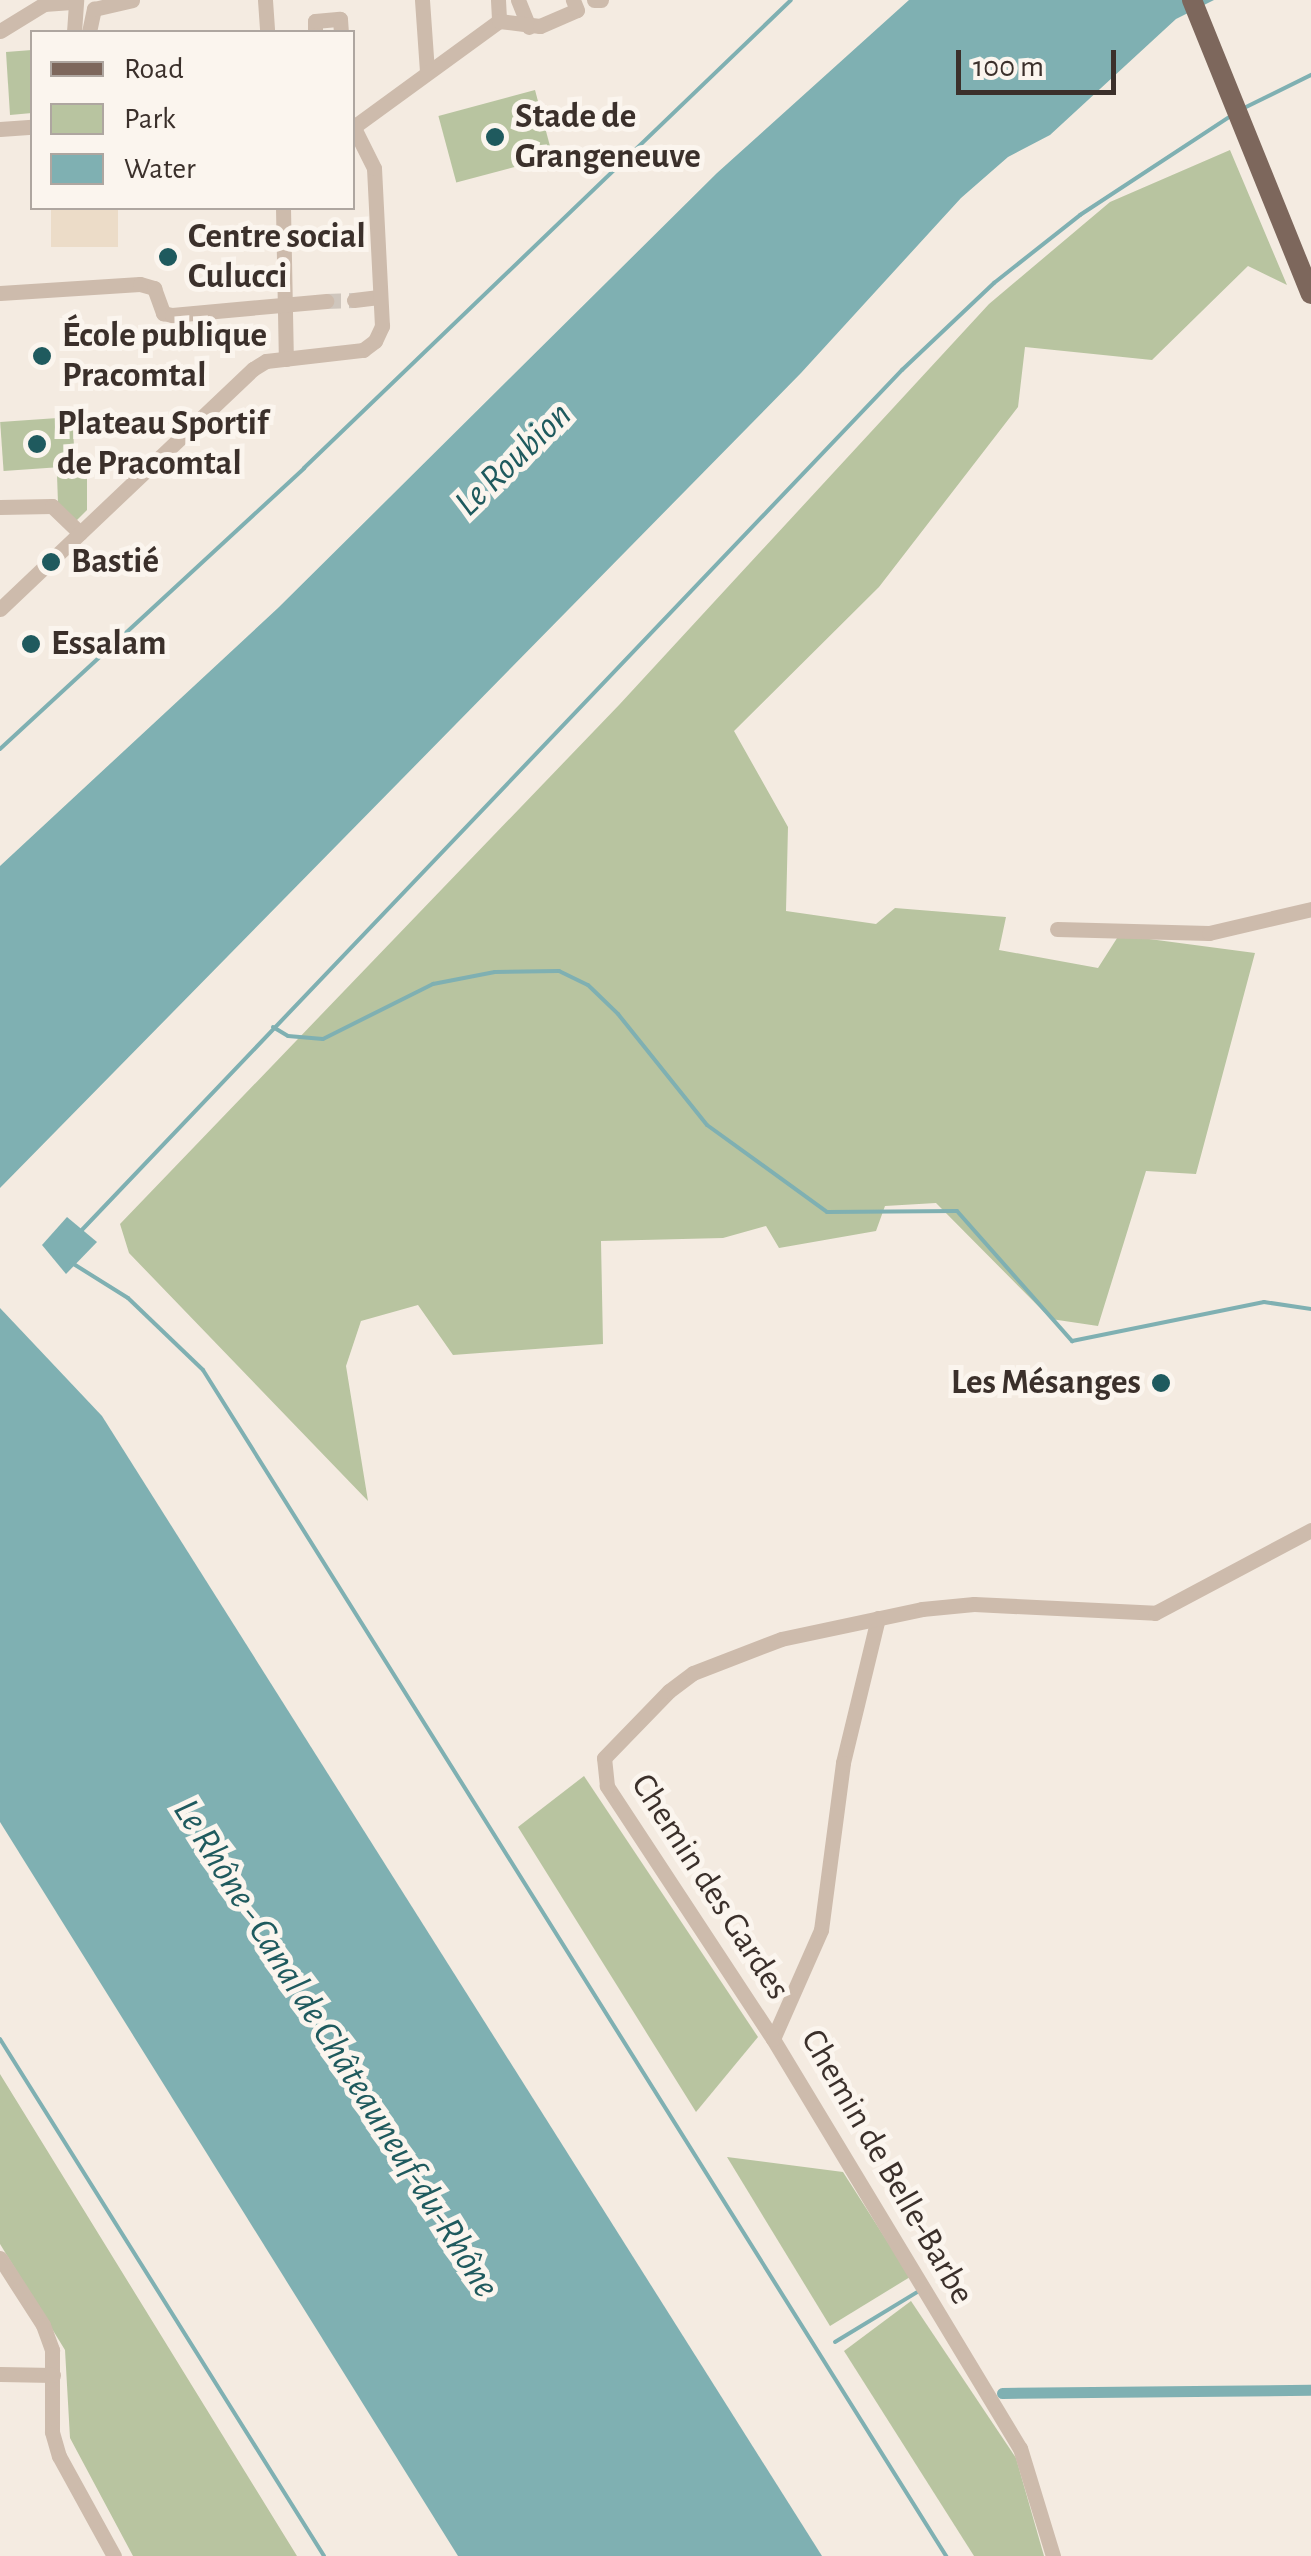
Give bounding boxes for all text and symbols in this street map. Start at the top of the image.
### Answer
legend [30,30,355,210]
scale bar [961,30,1121,92]
text: 100 m [973,52,1044,82]
text: Road [124,54,184,84]
place label: Stade de Grangeneuve [515,96,701,178]
text: Park [124,104,176,134]
marker: Stade de Grangeneuve [484,126,506,148]
text: Water [124,154,196,184]
place label: Centre social Culucci [188,216,366,298]
marker: Centre social Culucci [157,246,179,268]
place label: École publique Pracomtal [62,315,267,397]
marker: École publique Pracomtal [31,345,53,367]
water label: Le Roubion [446,393,582,527]
place label: Plateau Sportif de Pracomtal [57,403,268,485]
marker: Plateau Sportif de Pracomtal [26,433,48,455]
place label: Bastié [71,541,159,583]
marker: Bastié [40,551,62,573]
place label: Essalam [51,623,167,665]
marker: Essalam [20,633,42,655]
place label: Les Mésanges [951,1362,1141,1404]
marker: Les Mésanges [1150,1372,1172,1394]
street label: Chemin des Gardes [621,1766,799,2008]
water label: Le Rhône - Canal de Châteauneuf-du-Rhône [162,1791,508,2307]
street label: Chemin de Belle-Barbe [791,2022,983,2312]

